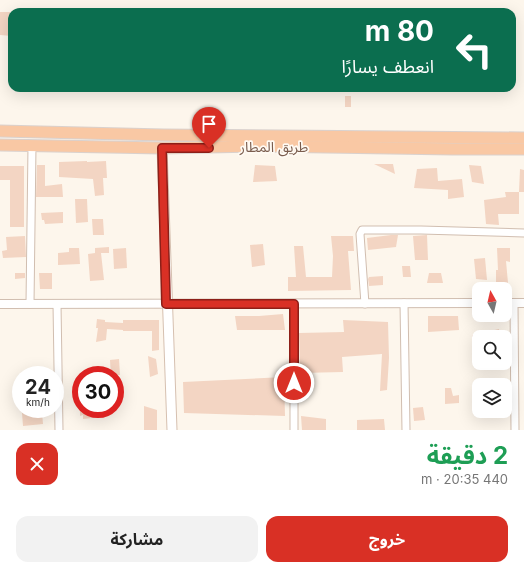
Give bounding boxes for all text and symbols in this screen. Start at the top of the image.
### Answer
text: 80 m [365,14,434,48]
icon: left [448,24,500,76]
text: انعطف يسارًا [342,56,434,77]
pin [192,107,226,148]
icon: arrive [198,113,220,135]
street label: طريق المطار [239,138,308,157]
north arrow [472,282,512,322]
map controls [472,282,512,418]
button: search [472,330,512,370]
position arrow [273,362,315,404]
speed limit sign: 30 [72,366,124,418]
text: 24 [25,375,51,399]
button: layers [472,378,512,418]
text: km/h [26,396,50,408]
text: 2 دقيقة [427,441,508,470]
button: close [16,443,58,485]
text: 440 m · 20:35 [421,471,508,487]
button: مشاركة [16,516,258,562]
button: خروج [266,516,508,562]

